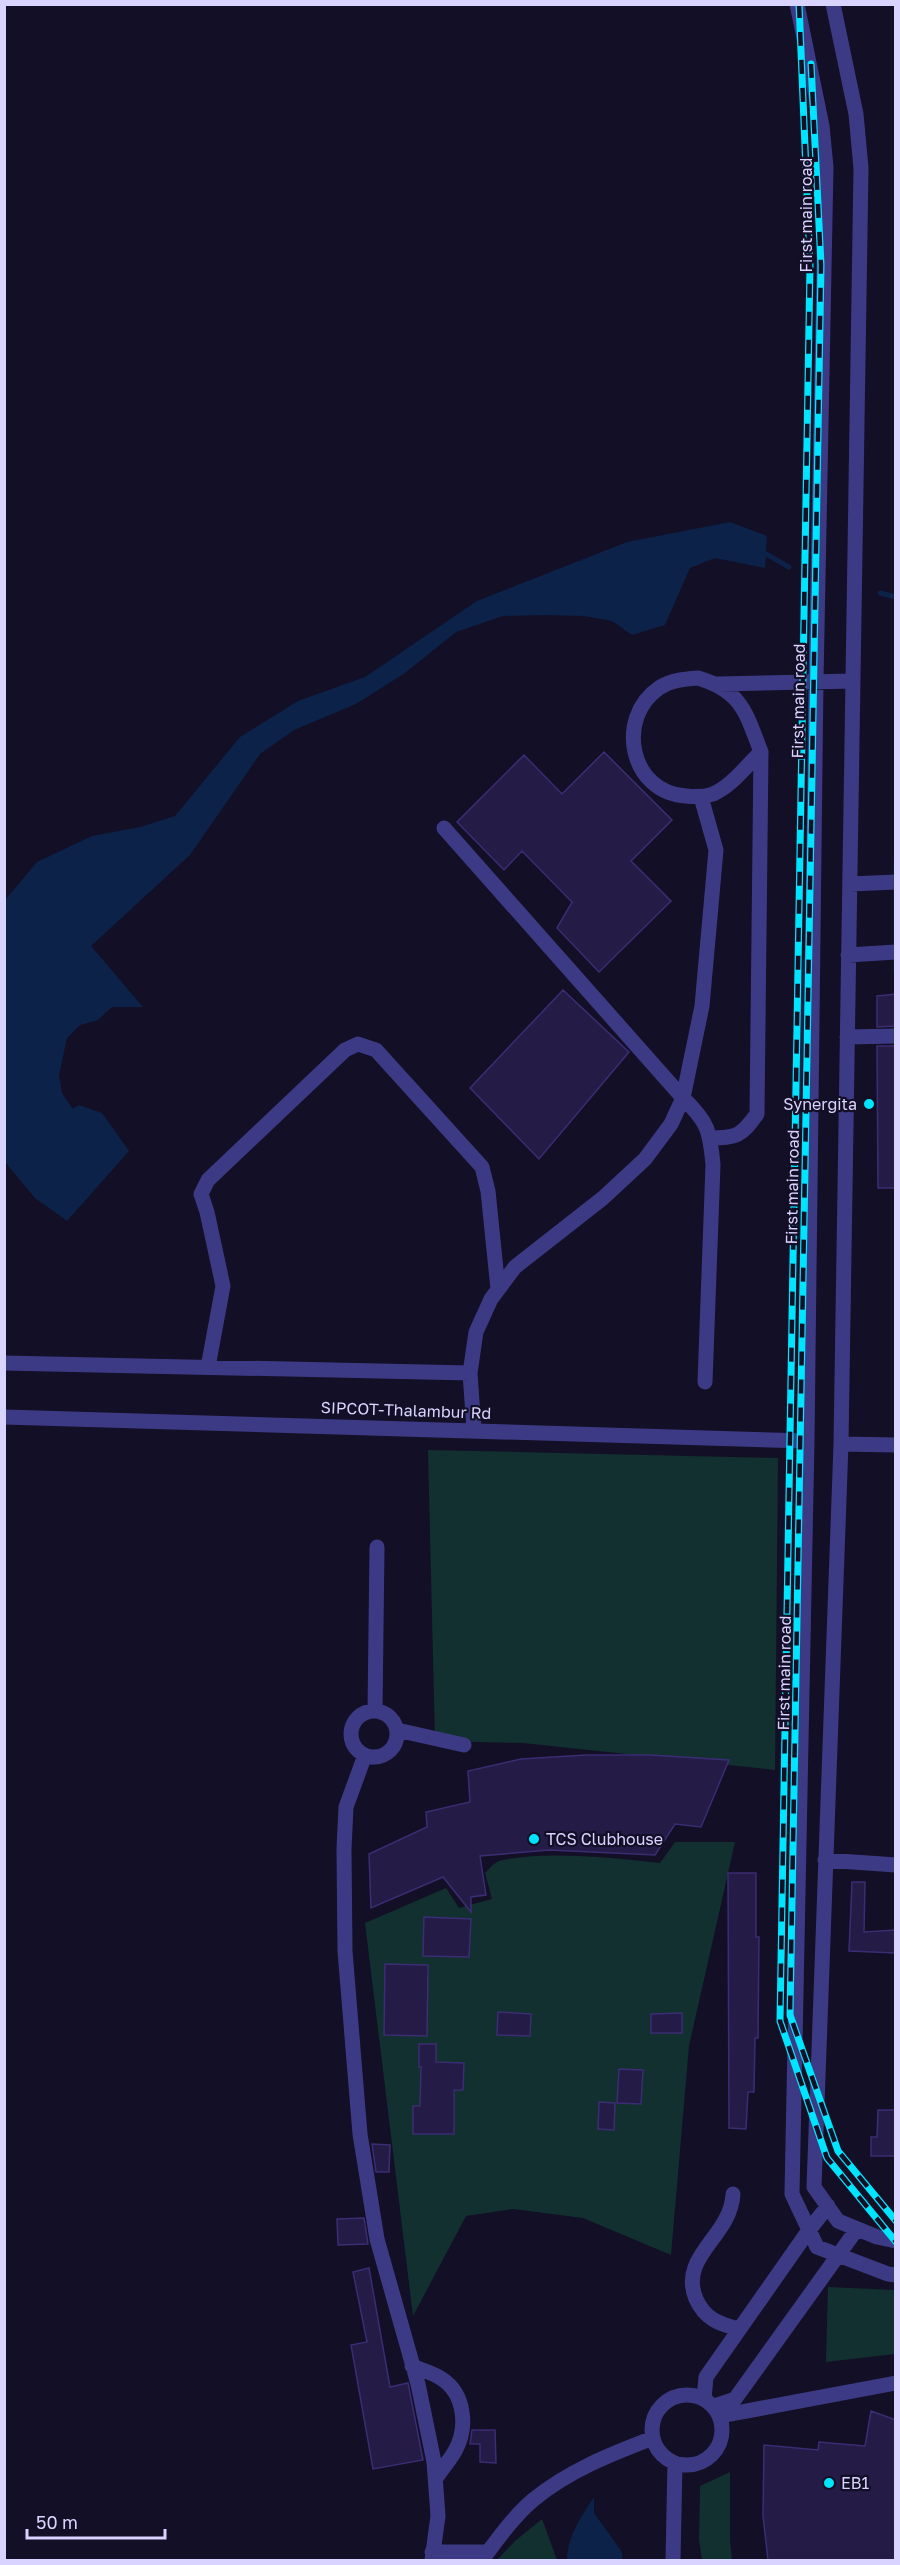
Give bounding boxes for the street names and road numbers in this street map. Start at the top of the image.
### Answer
street label: First main road [796,158,816,272]
street label: First main road [787,643,809,759]
street label: First main road [781,1129,803,1245]
street label: SIPCOT-Thalambur Rd [320,1397,492,1423]
street label: First main road [773,1615,795,1731]

